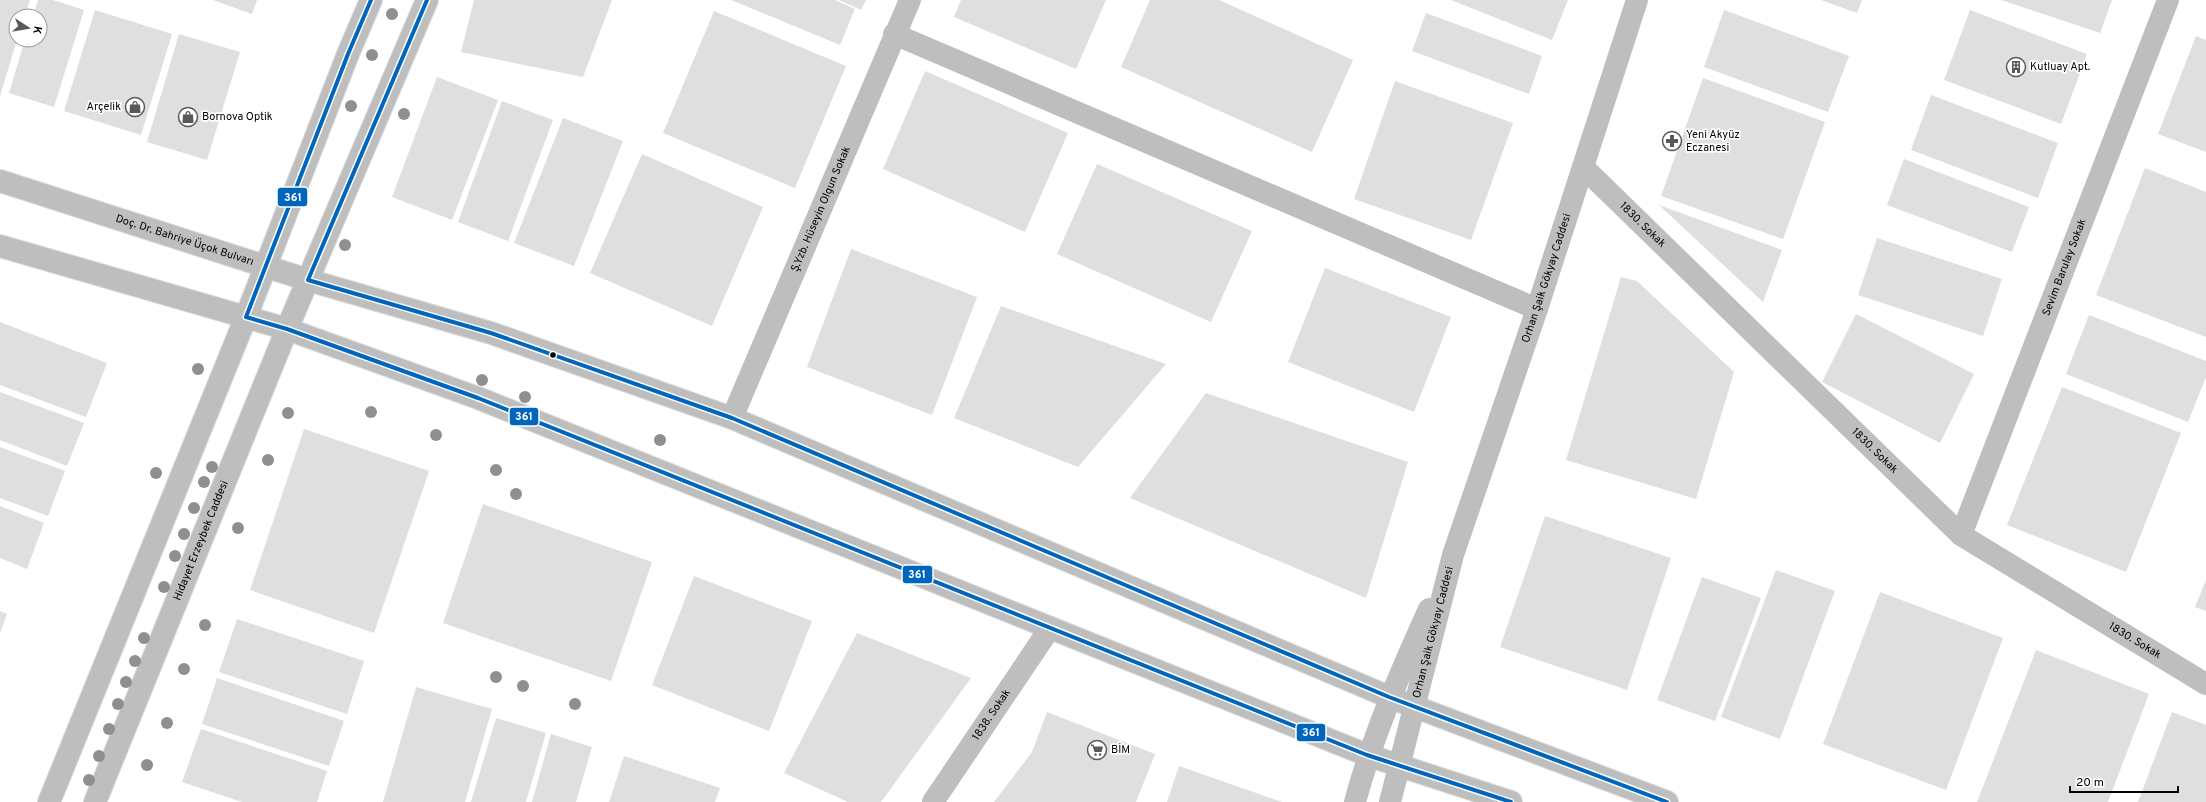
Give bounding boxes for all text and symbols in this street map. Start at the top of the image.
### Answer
north arrow [8,8,48,48]
text: K [29,25,44,35]
building icon: Kutluay Apt. [2005,56,2027,78]
place label: Kutluay Apt. [2030,60,2090,74]
shop icon: Arçelik [124,96,146,118]
place label: Arçelik [87,100,121,114]
shop icon: Bornova Optik [177,106,199,128]
place label: Bornova Optik [202,110,273,124]
place label: Yeni Akyüz Eczanesi [1686,128,1740,155]
pharmacy icon: Yeni Akyüz Eczanesi [1661,130,1683,152]
street label: Ş.Yzb. Hüseyin Olgun Sokak [788,144,854,274]
line badge: 361 [277,187,308,207]
text: 361 [284,191,302,205]
street label: 1830. Sokak [1616,199,1669,251]
street label: Doç. Dr. Bahriye Üçok Bulvarı [114,212,256,269]
street label: Orhan Şaik Gökyay Caddesi [1519,212,1574,345]
street label: Sevim Barulay Sokak [2039,217,2090,318]
unlabelled marker [548,350,558,360]
line badge: 361 [509,407,539,426]
text: 361 [515,410,533,424]
street label: 1830. Sokak [1849,425,1901,477]
street label: Hidayet Erzeybek Caddesi [170,479,232,603]
line badge: 361 [902,565,933,584]
street label: Orhan Şaik Gökyay Caddesi [1410,565,1457,700]
text: 361 [908,568,926,582]
street label: 1830. Sokak [2106,619,2164,662]
street label: 1838. Sokak [969,686,1014,743]
line badge: 361 [1296,723,1326,742]
text: 361 [1302,726,1320,740]
supermarket icon: BİM [1086,739,1108,761]
place label: BİM [1111,742,1130,757]
scale bar [2070,768,2178,794]
text: 20 m [2076,775,2104,791]

